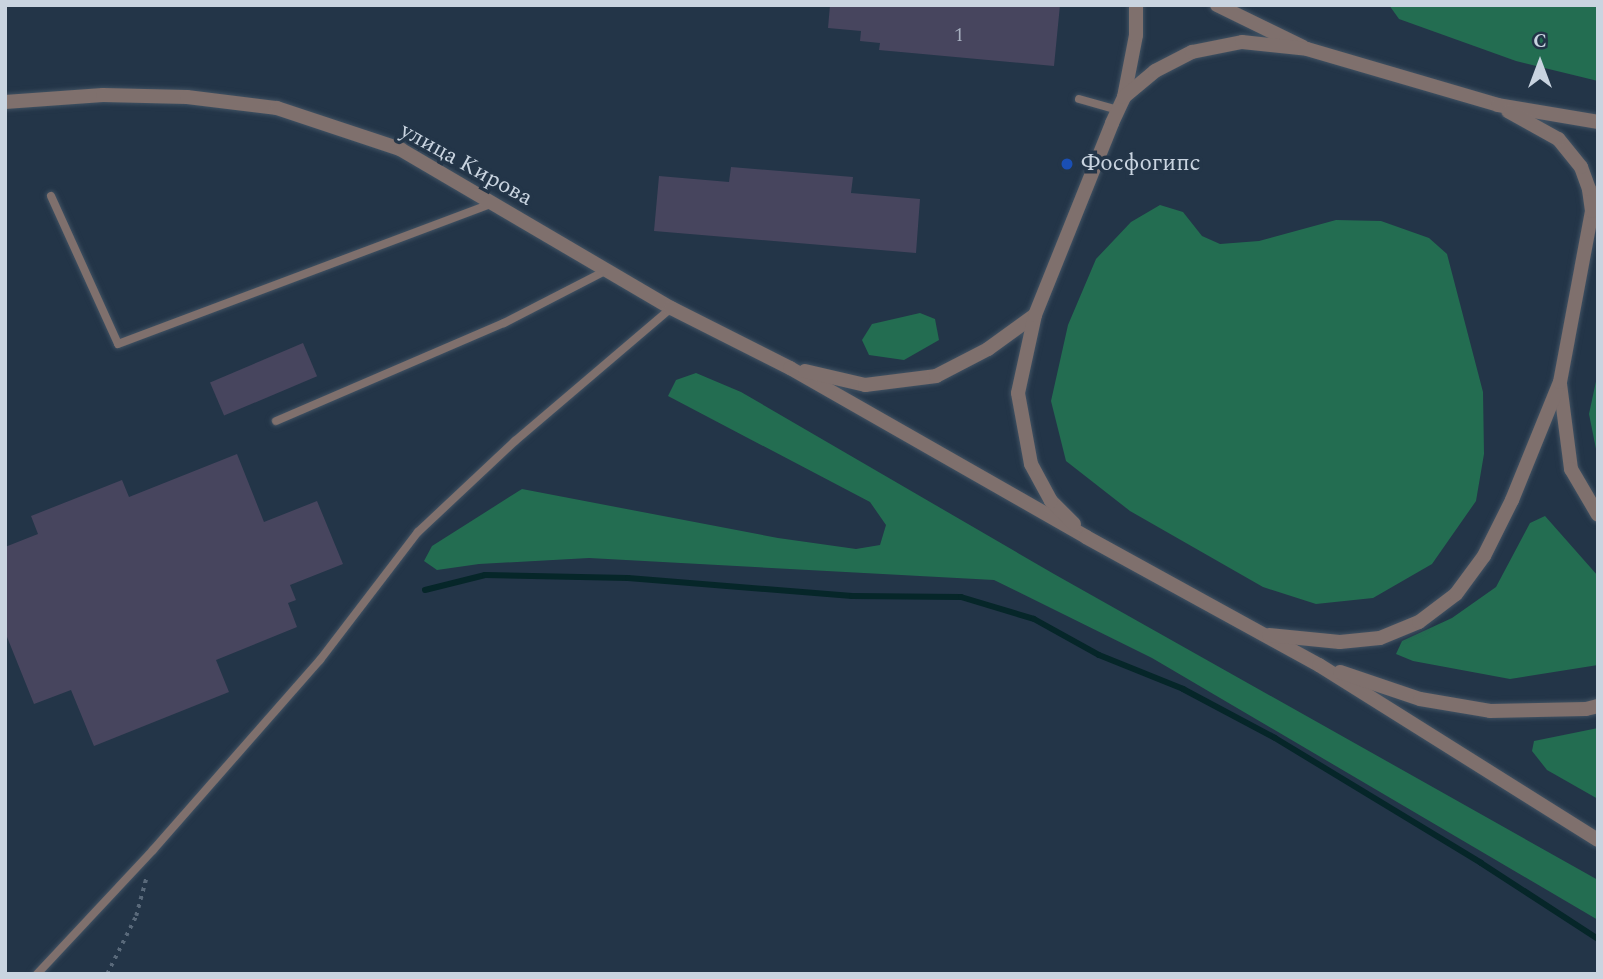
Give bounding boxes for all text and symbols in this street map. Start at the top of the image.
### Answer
house number: 1 [954,25,964,47]
text: С [1533,27,1547,56]
north arrow [1505,28,1575,98]
street label: улица Кирова [395,117,537,213]
place label: Фосфогипс [1081,150,1201,178]
marker: Фосфогипс [1059,156,1075,172]

